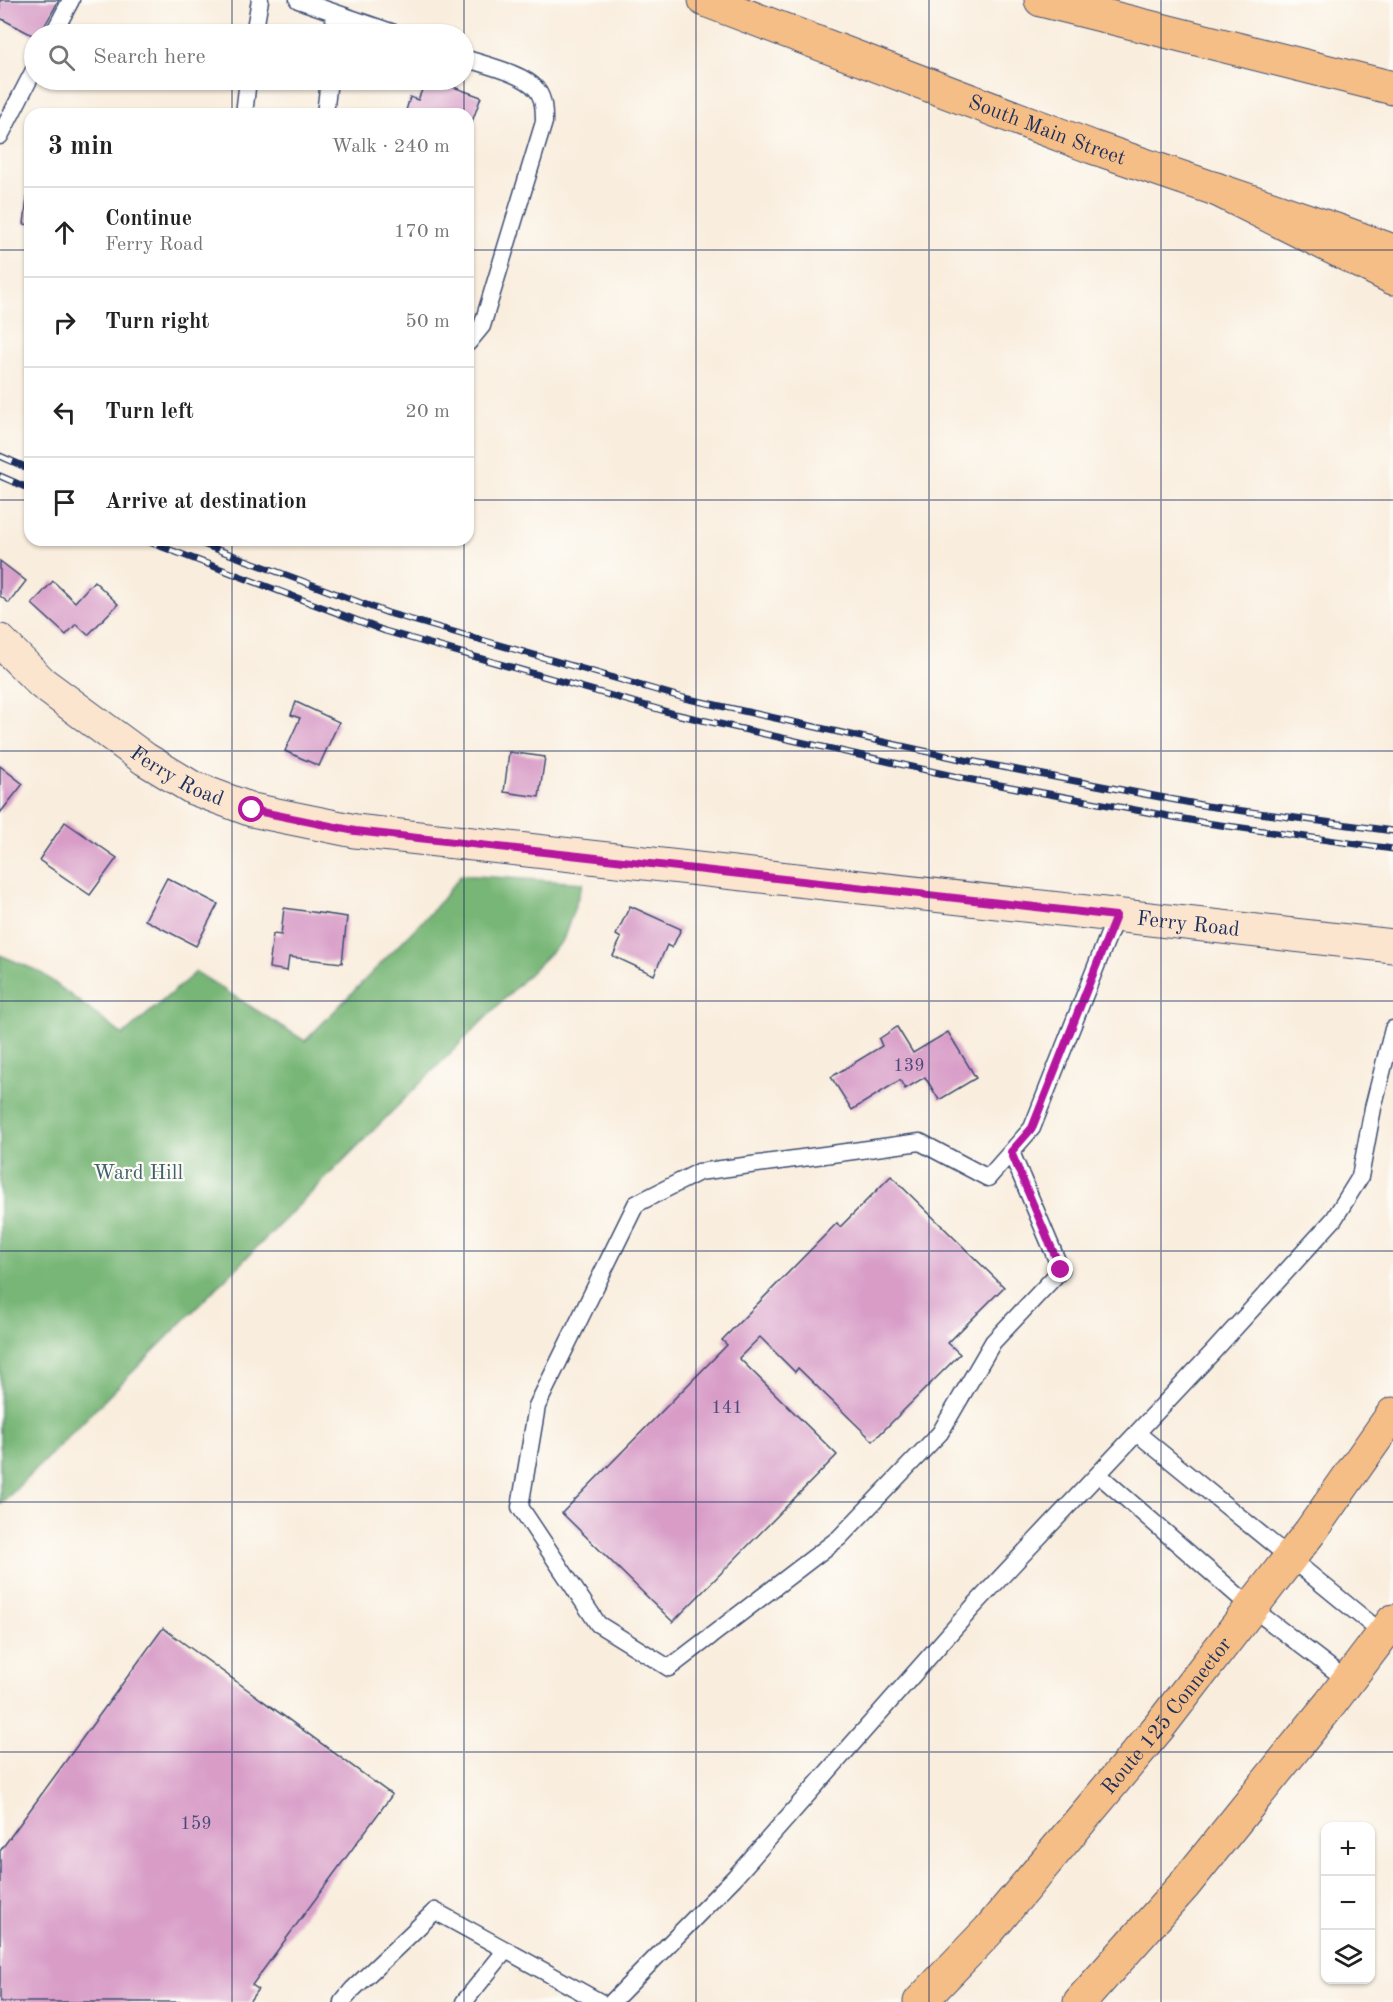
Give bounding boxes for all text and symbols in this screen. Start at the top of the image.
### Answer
search box [24,24,474,90]
icon: search [45,41,78,74]
text: Search here [93,46,206,68]
street label: South Main Street [965,92,1128,170]
text: 3 min [48,134,113,160]
text: Walk · 240 m [331,137,450,157]
text: Continue [105,208,192,230]
icon: ahead [48,216,81,249]
text: 170 m [394,222,450,242]
text: Ferry Road [105,235,203,255]
icon: right [48,306,81,339]
text: Turn right [105,311,209,333]
text: 50 m [405,312,450,332]
icon: left [48,396,81,429]
text: Turn left [105,401,194,423]
text: 20 m [405,402,450,422]
icon: arrive [48,486,81,519]
text: Arrive at destination [105,491,307,513]
street label: Ferry Road [126,743,226,811]
route start [238,796,264,822]
street label: Ferry Road [1136,909,1241,941]
house number: 139 [893,1057,925,1075]
park label: Ward Hill [93,1163,183,1184]
route end [1047,1256,1073,1282]
house number: 141 [711,1399,743,1417]
street label: Route 125 Connector [1098,1634,1237,1799]
house number: 159 [180,1815,212,1833]
map controls [1321,1822,1375,1984]
button: + [1321,1822,1375,1876]
button: − [1321,1876,1375,1930]
button: layers [1321,1930,1375,1984]

